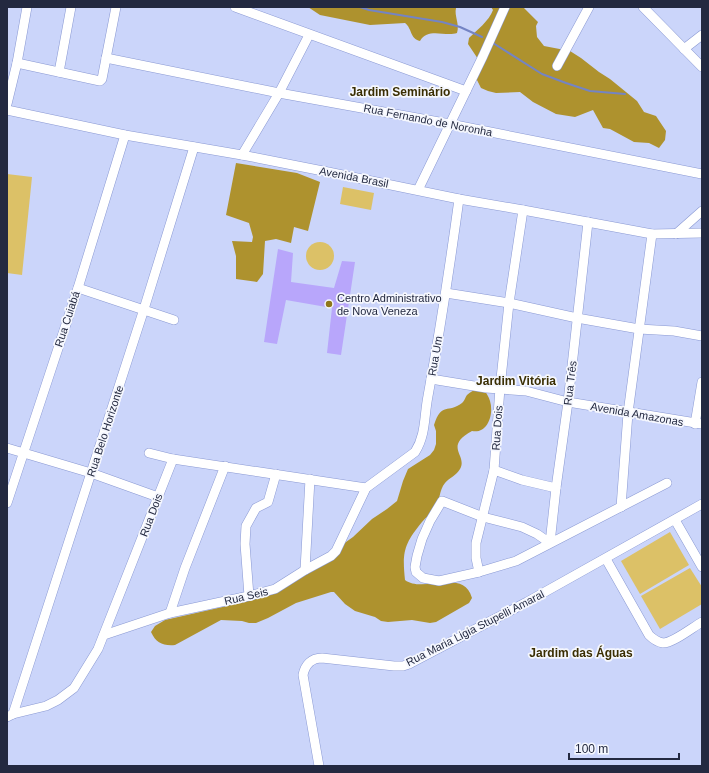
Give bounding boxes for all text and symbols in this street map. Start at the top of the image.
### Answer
district label: Jardim Seminário [350,85,450,99]
street label: Rua Fernando de Noronha [363,102,494,139]
street label: Avenida Brasil [318,164,390,190]
street label: Rua Cuiabá [52,289,82,348]
place label: Centro Administrativo de Nova Veneza [337,292,442,317]
marker: Centro Administrativo de Nova Veneza [324,299,334,309]
street label: Rua Um [426,335,444,377]
street label: Rua Três [561,360,579,406]
district label: Jardim Vitória [476,374,556,388]
street label: Rua Belo Horizonte [85,384,125,478]
street label: Avenida Amazonas [590,400,685,428]
street label: Rua Dois [489,405,505,451]
street label: Rua Dois [137,491,165,538]
street label: Rua Seis [223,585,270,607]
street label: Rua Maria Ligia Stupelli Amaral [404,588,546,668]
district label: Jardim das Águas [529,645,633,660]
scale bar [569,735,679,761]
text: 100 m [575,742,608,756]

